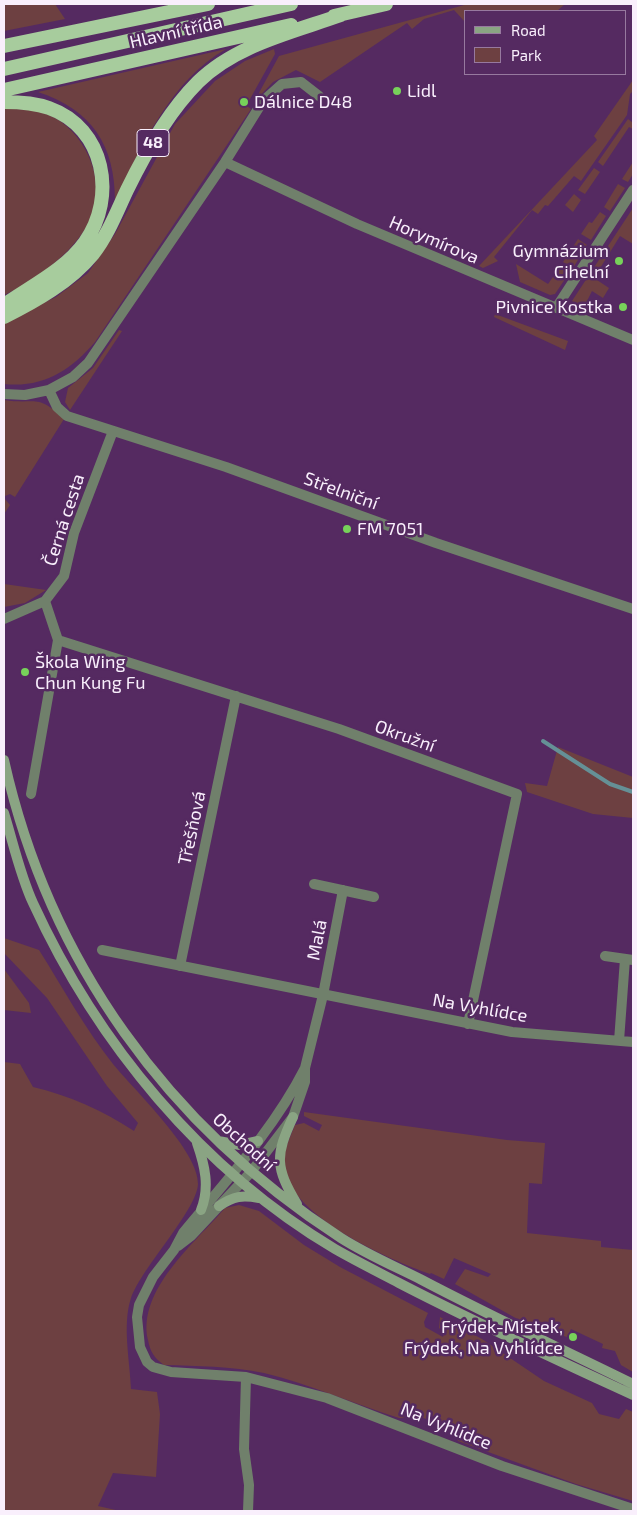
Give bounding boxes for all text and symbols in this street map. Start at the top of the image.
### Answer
legend [464,10,627,75]
street label: Hlavní třída [128,11,224,53]
text: Road [511,21,546,39]
text: Park [511,46,542,64]
place label: Lidl [407,80,436,102]
marker: Lidl [391,85,403,97]
place label: Dálnice D48 [254,91,352,113]
marker: Dálnice D48 [238,96,250,108]
road number: 48 [137,130,169,156]
street label: Horymírova [386,211,482,269]
place label: Gymnázium Cihelní [512,240,609,282]
marker: Gymnázium Cihelní [613,255,625,267]
place label: Pivnice Kostka [495,296,613,318]
marker: Pivnice Kostka [617,301,629,313]
street label: Střelniční [301,468,381,514]
street label: Černá cesta [39,471,89,569]
place label: FM 7051 [357,518,423,540]
marker: FM 7051 [341,523,353,535]
place label: Škola Wing Chun Kung Fu [35,651,145,694]
marker: Škola Wing Chun Kung Fu [19,666,31,678]
street label: Okružní [372,715,438,757]
street label: Třešňová [174,789,210,867]
street label: Malá [302,918,332,962]
street label: Na Vyhlídce [431,989,529,1027]
street label: Obchodní [208,1108,280,1176]
place label: Frýdek-Místek, Frýdek, Na Vyhlídce [404,1316,563,1358]
marker: Frýdek-Místek, Frýdek, Na Vyhlídce [567,1331,579,1343]
street label: Na Vyhlídce [397,1398,495,1454]

